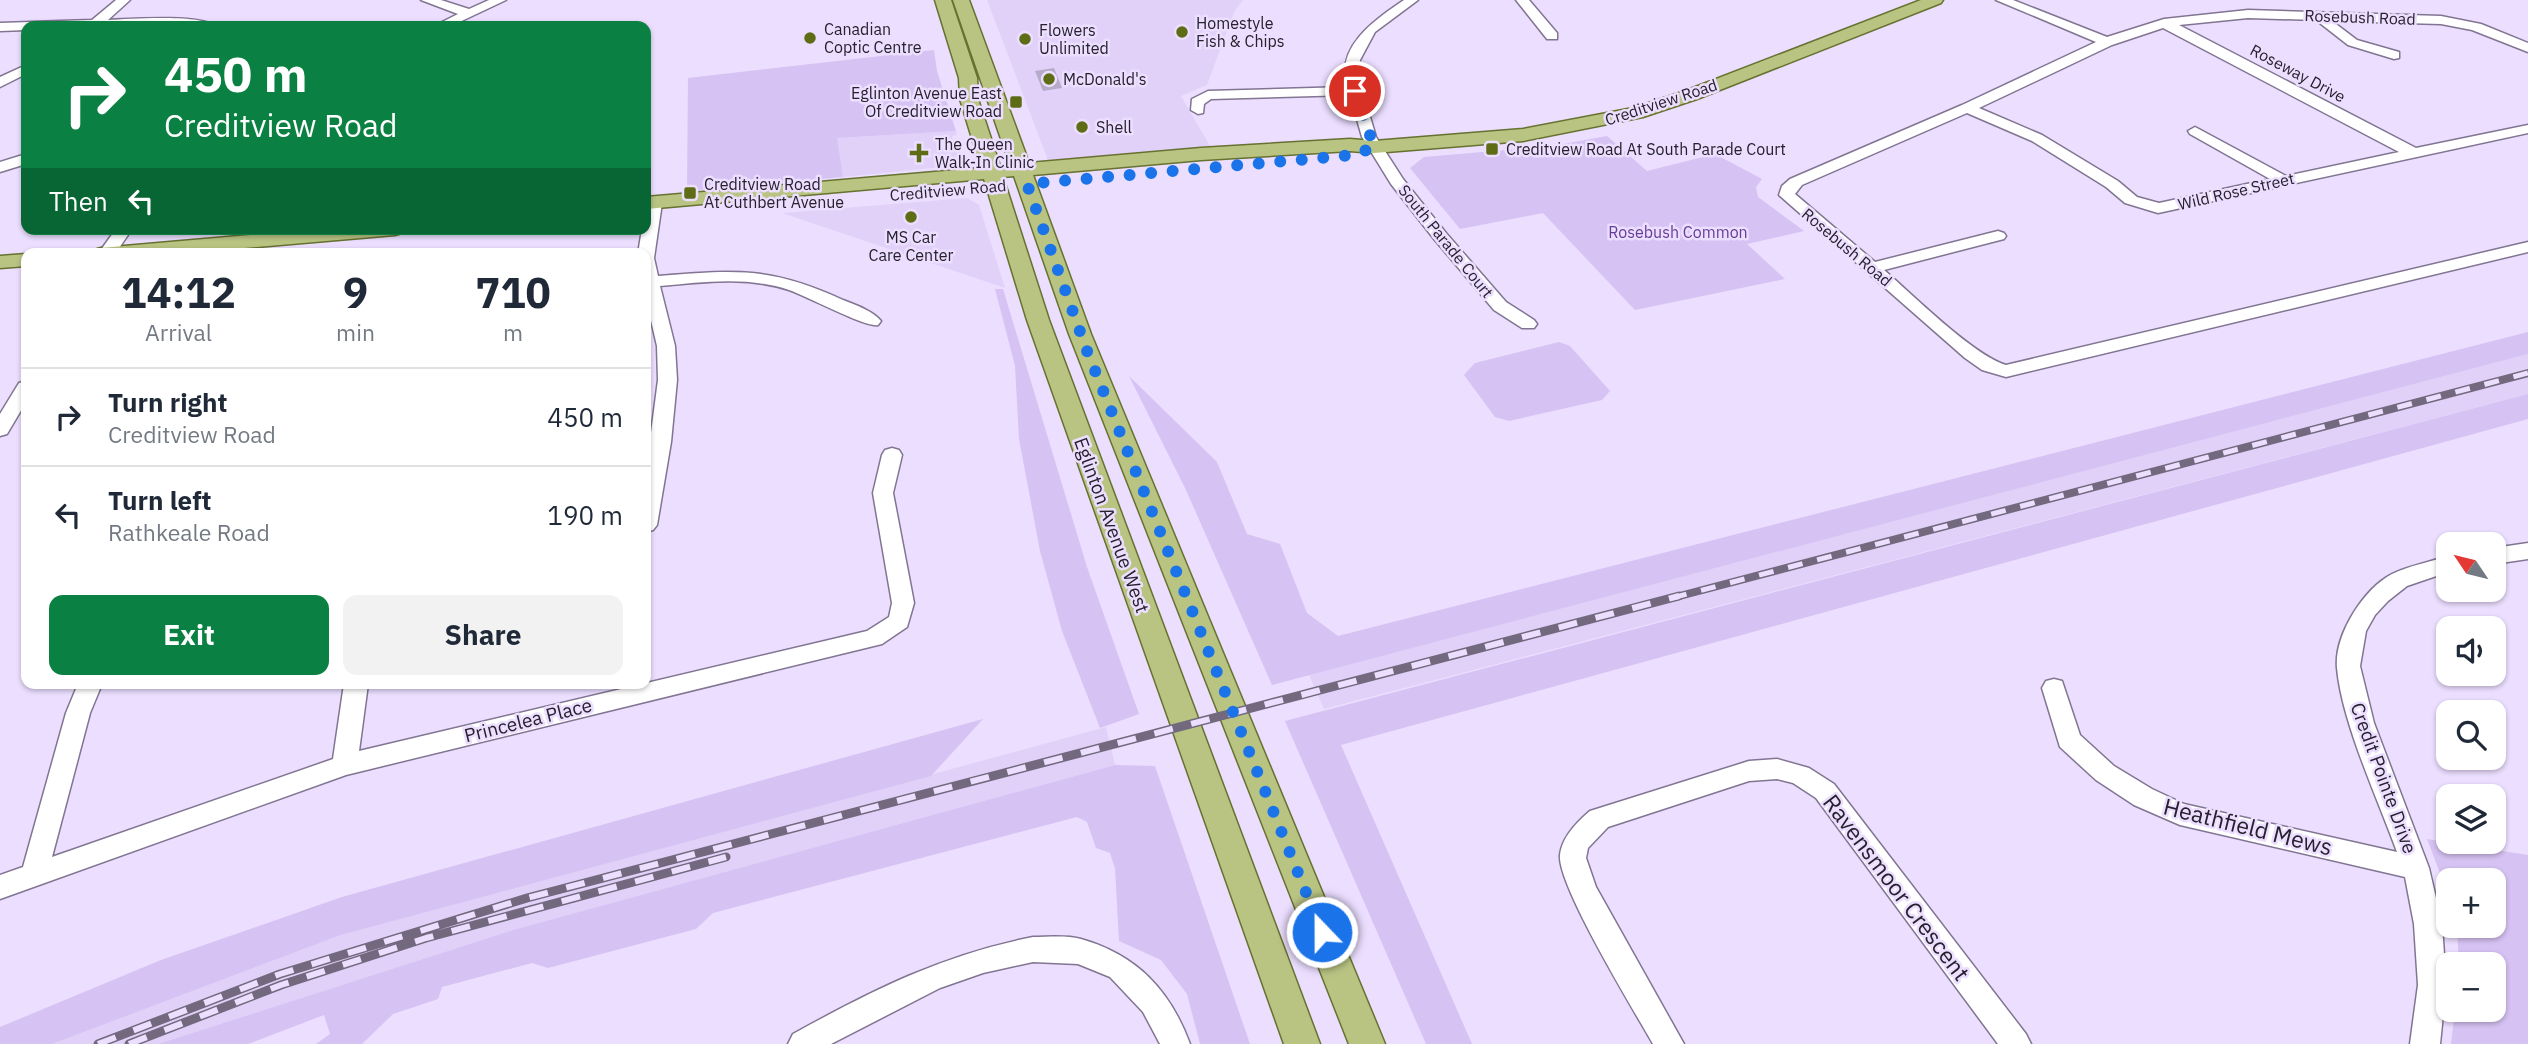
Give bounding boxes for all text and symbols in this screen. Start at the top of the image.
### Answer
street label: Rosebush Road [2304,5,2416,29]
place label: Homestyle Fish & Chips [1196,13,1285,51]
place label: Canadian Coptic Centre [824,19,922,57]
place label: Flowers Unlimited [1039,20,1109,58]
marker: Homestyle Fish & Chips [1174,24,1190,40]
marker: Canadian Coptic Centre [802,30,818,46]
marker: Flowers Unlimited [1017,31,1033,47]
street label: Roseway Drive [2247,40,2349,107]
text: 450 m [164,42,308,105]
icon: right [49,49,140,140]
pin [1325,61,1385,121]
place label: McDonald's [1063,69,1147,89]
marker: McDonald's [1041,71,1057,87]
icon: arrive [1336,72,1374,110]
street label: Creditview Road [1602,74,1720,130]
place label: Eglinton Avenue East Of Creditview Road [851,83,1002,121]
marker: Eglinton Avenue East Of Creditview Road [1008,94,1024,110]
text: Creditview Road [164,104,398,146]
place label: Shell [1096,117,1132,137]
marker: Shell [1074,119,1090,135]
place label: The Queen Walk-In Clinic [935,134,1034,172]
place label: Creditview Road At South Parade Court [1506,139,1786,159]
marker: Creditview Road At South Parade Court [1484,141,1500,157]
marker: The Queen Walk-In Clinic [909,143,929,163]
street label: Wild Rose Street [2176,168,2296,214]
place label: Creditview Road At Cuthbert Avenue [704,174,844,212]
street label: Creditview Road [889,175,1007,205]
street label: South Parade Court [1394,180,1498,302]
icon: left [122,182,160,220]
text: Then [49,184,108,218]
marker: Creditview Road At Cuthbert Avenue [682,185,698,201]
street label: Rosebush Road [1798,204,1896,290]
marker: MS Car Care Center [903,209,919,225]
park label: Rosebush Common [1608,222,1748,242]
place label: MS Car Care Center [869,227,954,265]
text: 14:12 [121,265,236,320]
text: 9 [343,265,368,320]
text: 710 [475,265,551,320]
text: Arrival [145,317,212,347]
text: min [336,317,375,347]
text: m [503,317,523,347]
text: Turn right [108,385,227,419]
icon: right [49,398,87,436]
text: 450 m [547,400,623,434]
text: Creditview Road [108,419,276,449]
street label: Eglinton Avenue West [1069,434,1155,616]
text: Turn left [108,483,211,517]
icon: left [49,496,87,534]
text: 190 m [547,498,623,532]
text: Rathkeale Road [108,517,270,547]
north arrow [2436,532,2506,602]
map controls [2436,532,2506,1022]
button: Exit [49,595,329,675]
button: Share [343,595,623,675]
button: sound [2436,616,2506,686]
street label: Princelea Place [462,693,594,747]
street label: Credit Pointe Drive [2346,699,2422,857]
button: search [2436,700,2506,770]
button: layers [2436,784,2506,854]
street label: Ravensmoor Crescent [1817,788,1977,986]
street label: Heathfield Mews [2160,791,2336,861]
button: + [2436,868,2506,938]
position arrow [1285,895,1359,969]
button: − [2436,952,2506,1022]

